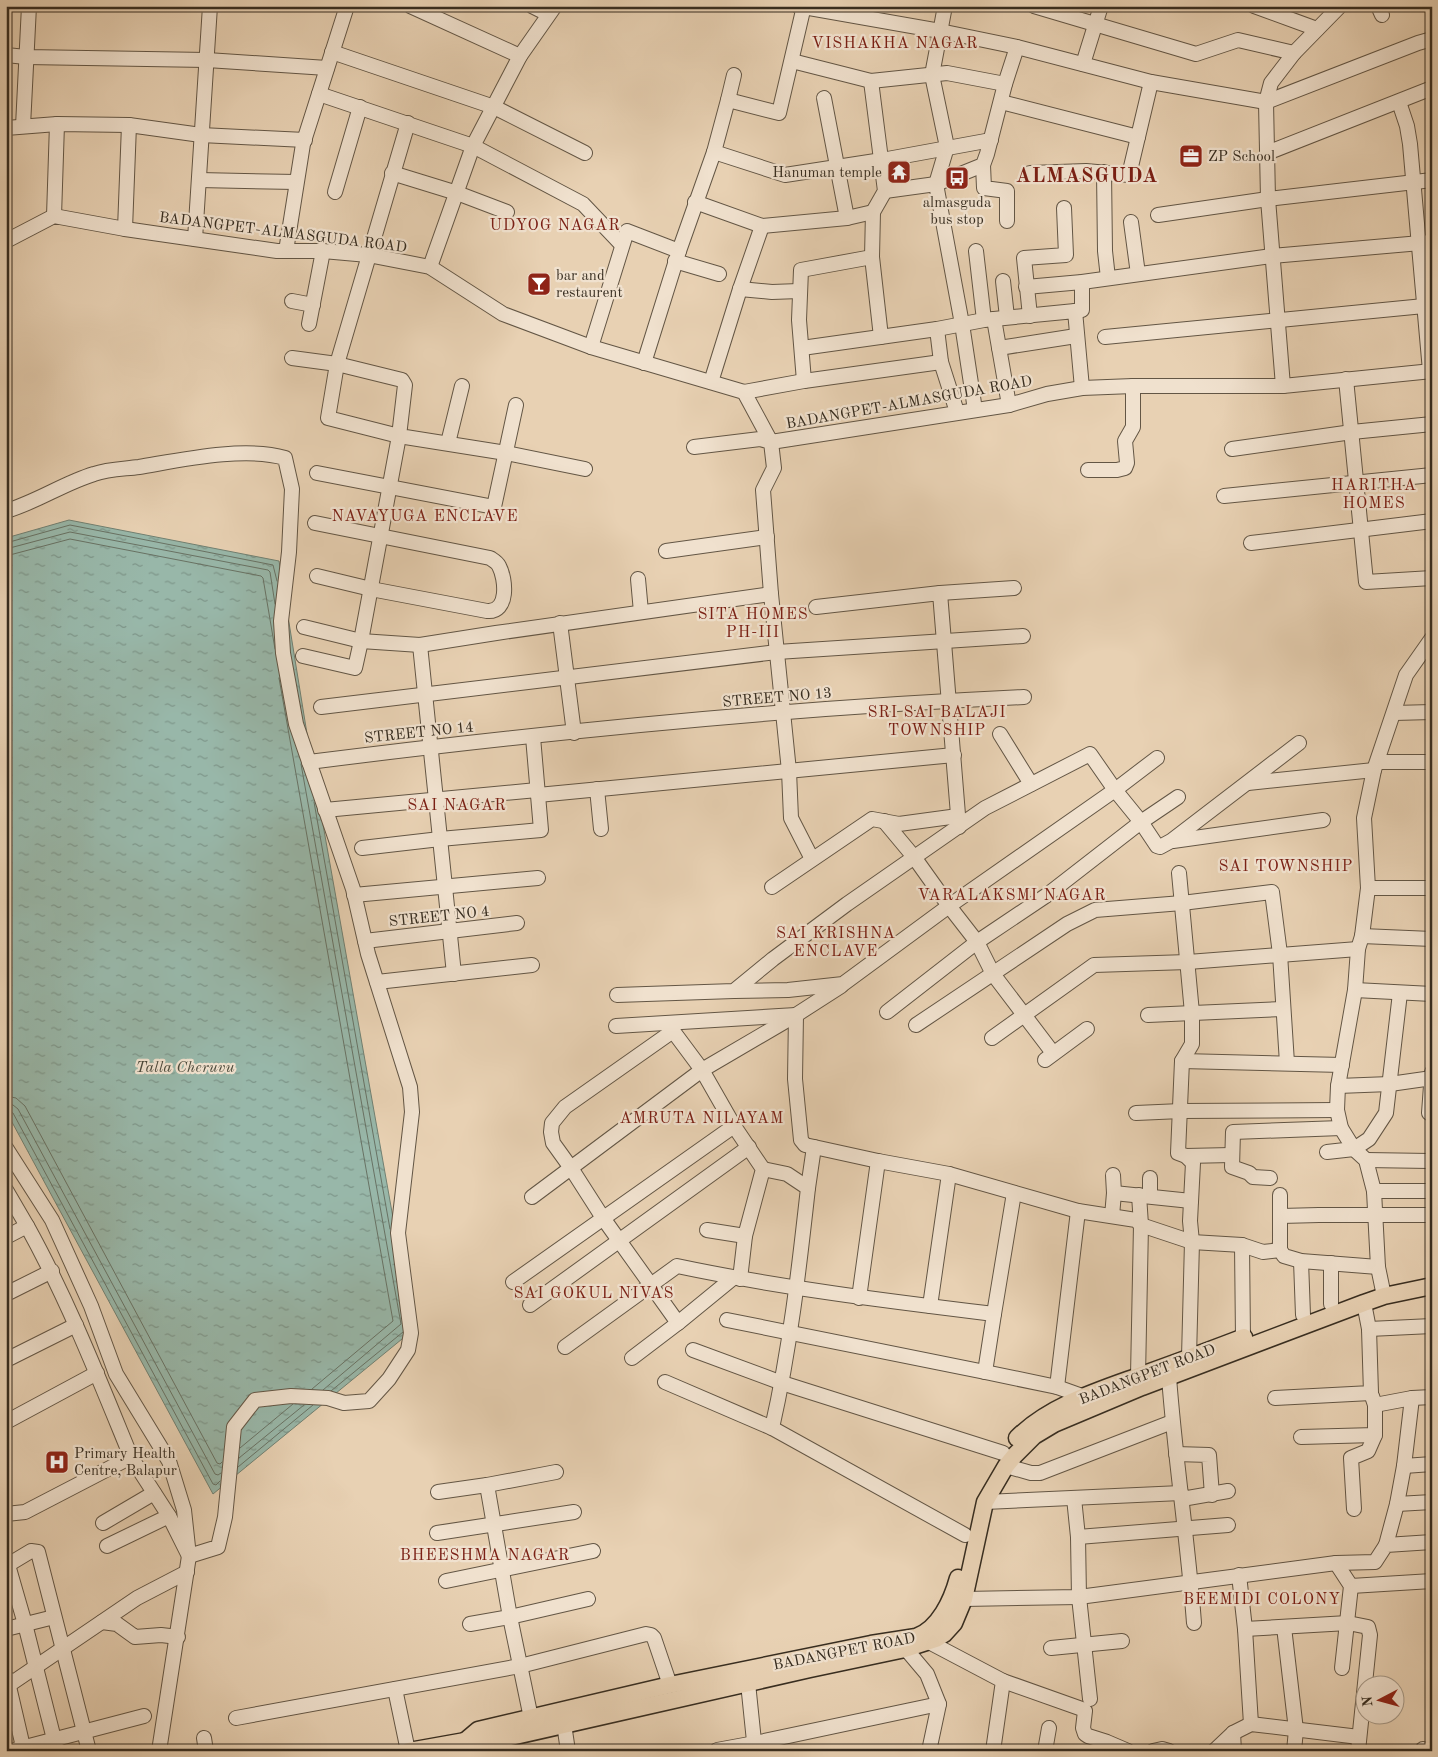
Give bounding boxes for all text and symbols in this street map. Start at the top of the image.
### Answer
district label: VISHAKHA NAGAR [812,36,978,52]
office icon: ZP School [1178,143,1204,169]
place label: ZP School [1208,150,1275,165]
temple icon: Hanuman temple [886,159,912,185]
bus stop icon: almasguda bus stop [944,165,970,191]
place label: Hanuman temple [772,166,882,181]
district label: ALMASGUDA [1016,167,1158,187]
place label: almasguda bus stop [923,196,992,228]
street label: BADANGPET-ALMASGUDA ROAD [158,211,408,256]
district label: UDYOG NAGAR [489,218,621,234]
place label: bar and restaurent [556,269,623,301]
bar icon: bar and restaurent [526,271,552,297]
street label: BADANGPET-ALMASGUDA ROAD [785,374,1034,433]
district label: HARITHA HOMES [1331,478,1417,512]
district label: NAVAYUGA ENCLAVE [332,509,518,525]
district label: SITA HOMES PH-III [697,607,809,641]
street label: STREET NO 13 [722,686,833,711]
district label: SRI SAI BALAJI TOWNSHIP [867,705,1007,739]
street label: STREET NO 14 [364,720,475,747]
district label: SAI NAGAR [407,798,507,814]
district label: SAI TOWNSHIP [1218,859,1354,875]
district label: VARALAKSMI NAGAR [917,888,1107,904]
street label: STREET NO 4 [388,905,490,930]
district label: SAI KRISHNA ENCLAVE [776,926,896,960]
water label: Talla Cheruvu [135,1060,235,1076]
district label: AMRUTA NILAYAM [620,1111,784,1127]
district label: SAI GOKUL NIVAS [514,1286,674,1302]
street label: BADANGPET ROAD [1077,1342,1218,1408]
place label: Primary Health Centre, Balapur [74,1447,177,1479]
hospital icon: Primary Health Centre, Balapur [44,1449,70,1475]
district label: BHEESHMA NAGAR [400,1548,570,1564]
district label: BEEMIDI COLONY [1183,1592,1341,1608]
street label: BADANGPET ROAD [772,1631,917,1674]
north arrow [1356,1674,1406,1724]
text: N [1361,1695,1376,1707]

